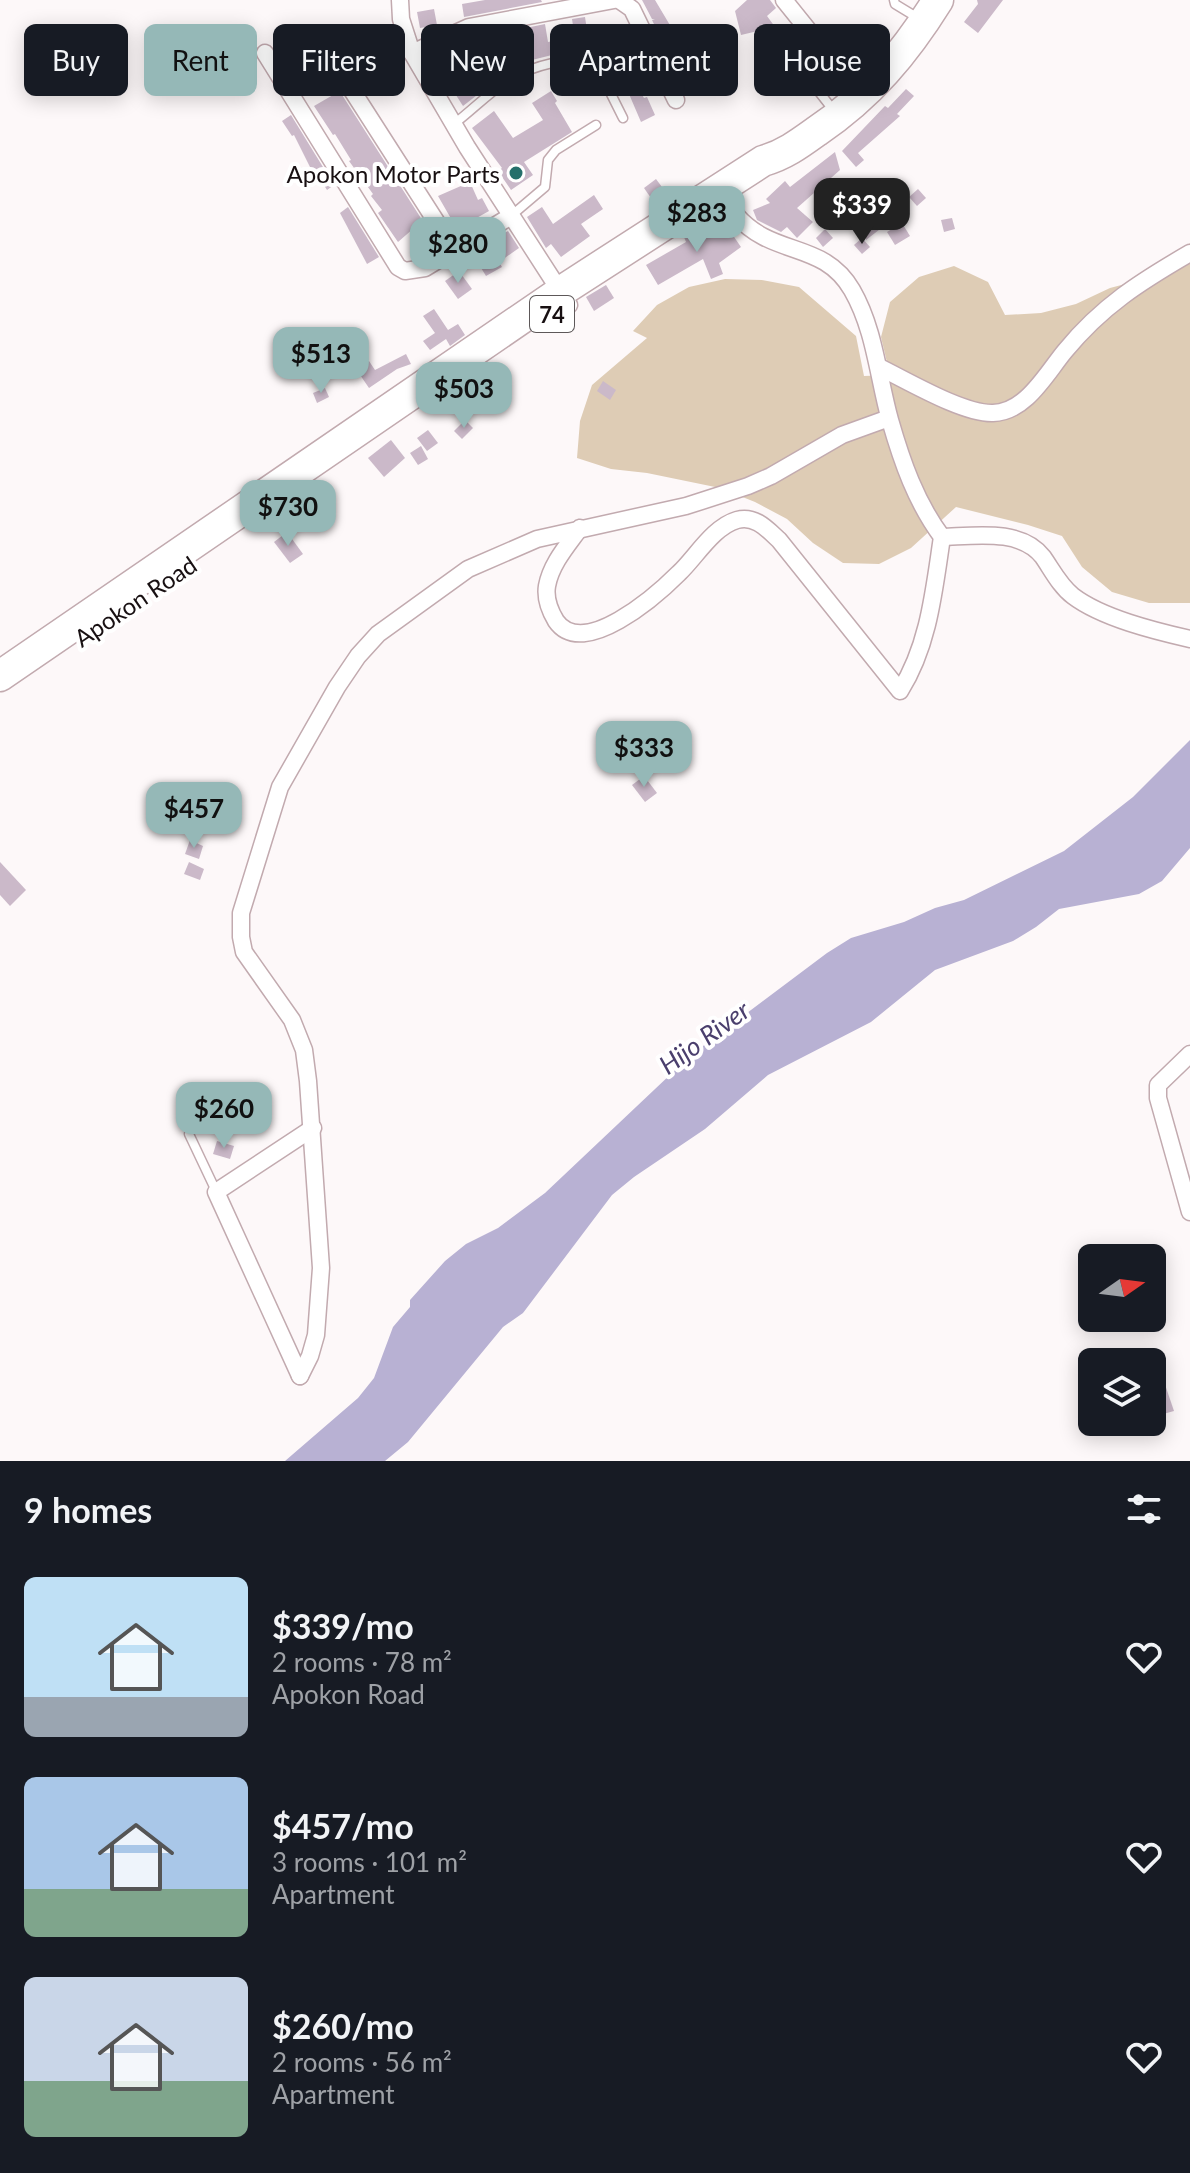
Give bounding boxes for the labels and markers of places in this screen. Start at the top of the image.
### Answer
place label: Apokon Motor Parts [287,159,500,188]
marker: Apokon Motor Parts [507,164,525,182]
pin: $339 [815,178,909,246]
pin: $283 [650,186,744,254]
pin: $280 [411,217,505,285]
pin: $513 [274,327,368,395]
pin: $503 [417,362,511,430]
pin: $730 [241,480,335,548]
pin: $333 [597,721,691,789]
pin: $457 [147,782,241,850]
pin: $260 [177,1082,271,1150]

